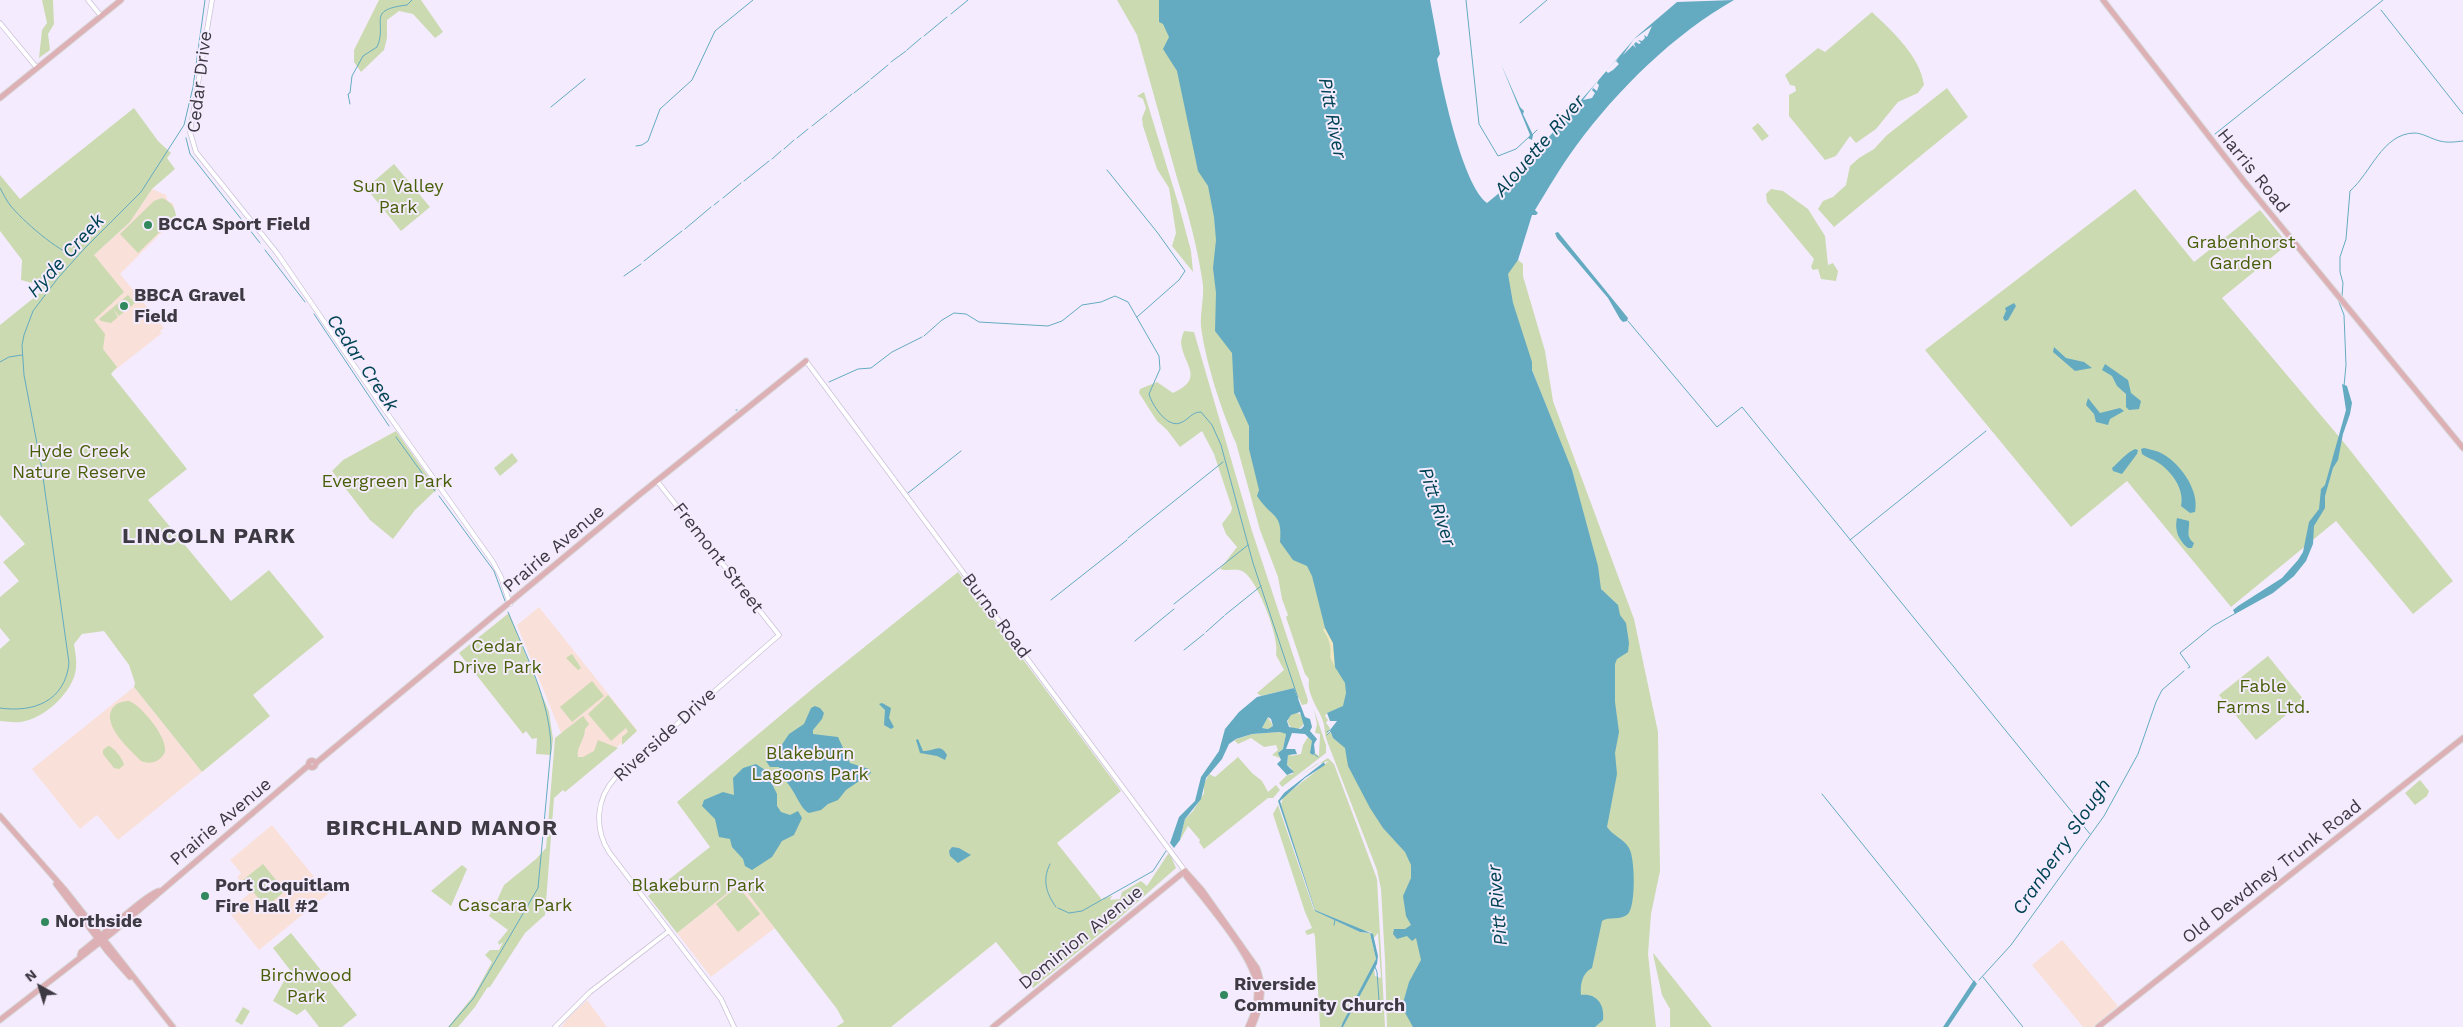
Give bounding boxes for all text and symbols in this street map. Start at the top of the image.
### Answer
street label: Cedar Drive [183,30,217,134]
water label: Pitt River [1313,76,1351,160]
water label: Alouette River [1490,91,1590,201]
street label: Harris Road [2212,124,2294,218]
park label: Sun Valley Park [353,176,443,218]
water label: Hyde Creek [23,210,109,302]
place label: BCCA Sport Field [158,214,310,236]
marker: BCCA Sport Field [142,219,154,231]
park label: Grabenhorst Garden [2186,232,2296,274]
place label: BBCA Gravel Field [134,285,245,328]
marker: BBCA Gravel Field [118,300,130,312]
water label: Cedar Creek [321,310,403,416]
park label: Hyde Creek Nature Reserve [12,441,146,484]
water label: Pitt River [1414,465,1460,549]
park label: Evergreen Park [322,471,452,493]
street label: Fremont Street [668,498,768,618]
street label: Prairie Avenue [499,500,609,598]
district label: LINCOLN PARK [120,524,298,550]
street label: Burns Road [957,569,1035,663]
park label: Cedar Drive Park [452,636,542,679]
park label: Fable Farms Ltd. [2216,676,2310,719]
street label: Riverside Drive [609,683,721,787]
park label: Blakeburn Lagoons Park [751,743,869,786]
street label: Prairie Avenue [166,773,276,871]
water label: Cranberry Slough [2008,774,2116,920]
street label: Old Dewdney Trunk Road [2178,795,2366,949]
district label: BIRCHLAND MANOR [324,816,560,842]
water label: Pitt River [1483,863,1513,947]
place label: Port Coquitlam Fire Hall #2 [215,875,350,918]
park label: Blakeburn Park [631,875,765,897]
street label: Dominion Avenue [1015,881,1147,995]
marker: Port Coquitlam Fire Hall #2 [199,890,211,902]
park label: Cascara Park [458,895,572,917]
place label: Northside [55,911,142,933]
marker: Northside [39,916,51,928]
north arrow [15,962,65,1012]
park label: Birchwood Park [260,965,352,1008]
text: N [21,966,40,985]
place label: Riverside Community Church [1234,974,1405,1016]
marker: Riverside Community Church [1218,989,1230,1001]

